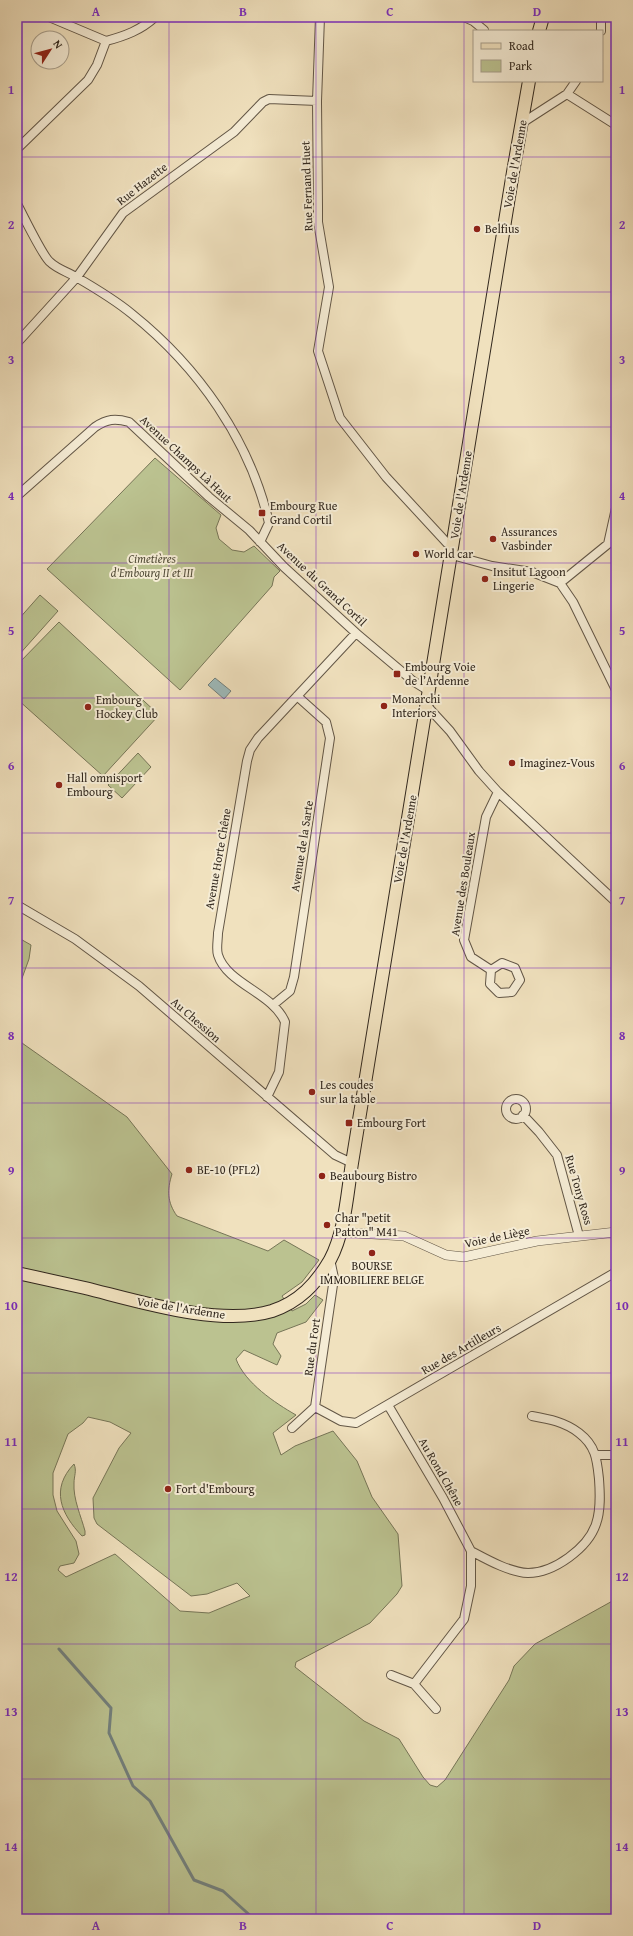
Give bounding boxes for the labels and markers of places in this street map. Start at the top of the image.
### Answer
place label: Belfius [485,220,520,237]
marker: Belfius [472,224,482,234]
place label: Embourg Rue Grand Cortil [270,497,338,528]
marker: Embourg Rue Grand Cortil [257,508,267,518]
place label: Assurances Vasbinder [501,523,557,554]
marker: Assurances Vasbinder [488,534,498,544]
place label: World car [424,545,473,562]
marker: World car [411,549,421,559]
place label: Insitut Lagoon Lingerie [493,563,566,594]
marker: Insitut Lagoon Lingerie [480,574,490,584]
place label: Embourg Voie de l’Ardenne [405,658,476,689]
marker: Embourg Voie de l’Ardenne [392,669,402,679]
place label: Monarchi Interiors [392,690,441,721]
place label: Embourg Hockey Club [96,691,158,722]
marker: Monarchi Interiors [379,701,389,711]
marker: Embourg Hockey Club [83,702,93,712]
place label: Imaginez-Vous [520,754,595,771]
marker: Imaginez-Vous [507,758,517,768]
place label: Hall omnisport Embourg [67,769,143,800]
marker: Hall omnisport Embourg [54,780,64,790]
place label: Les coudes sur la table [320,1076,376,1107]
marker: Les coudes sur la table [307,1087,317,1097]
place label: Embourg Fort [357,1114,427,1131]
marker: Embourg Fort [344,1118,354,1128]
place label: BE-10 (PFL2) [197,1161,260,1178]
marker: BE-10 (PFL2) [184,1165,194,1175]
place label: Beaubourg Bistro [330,1167,417,1184]
marker: Beaubourg Bistro [317,1171,327,1181]
place label: Char "petit Patton" M41 [335,1209,398,1240]
marker: Char "petit Patton" M41 [322,1220,332,1230]
marker: BOURSE IMMOBILIERE BELGE [367,1248,377,1258]
place label: BOURSE IMMOBILIERE BELGE [320,1257,424,1288]
place label: Fort d'Embourg [176,1480,254,1497]
marker: Fort d'Embourg [163,1484,173,1494]

